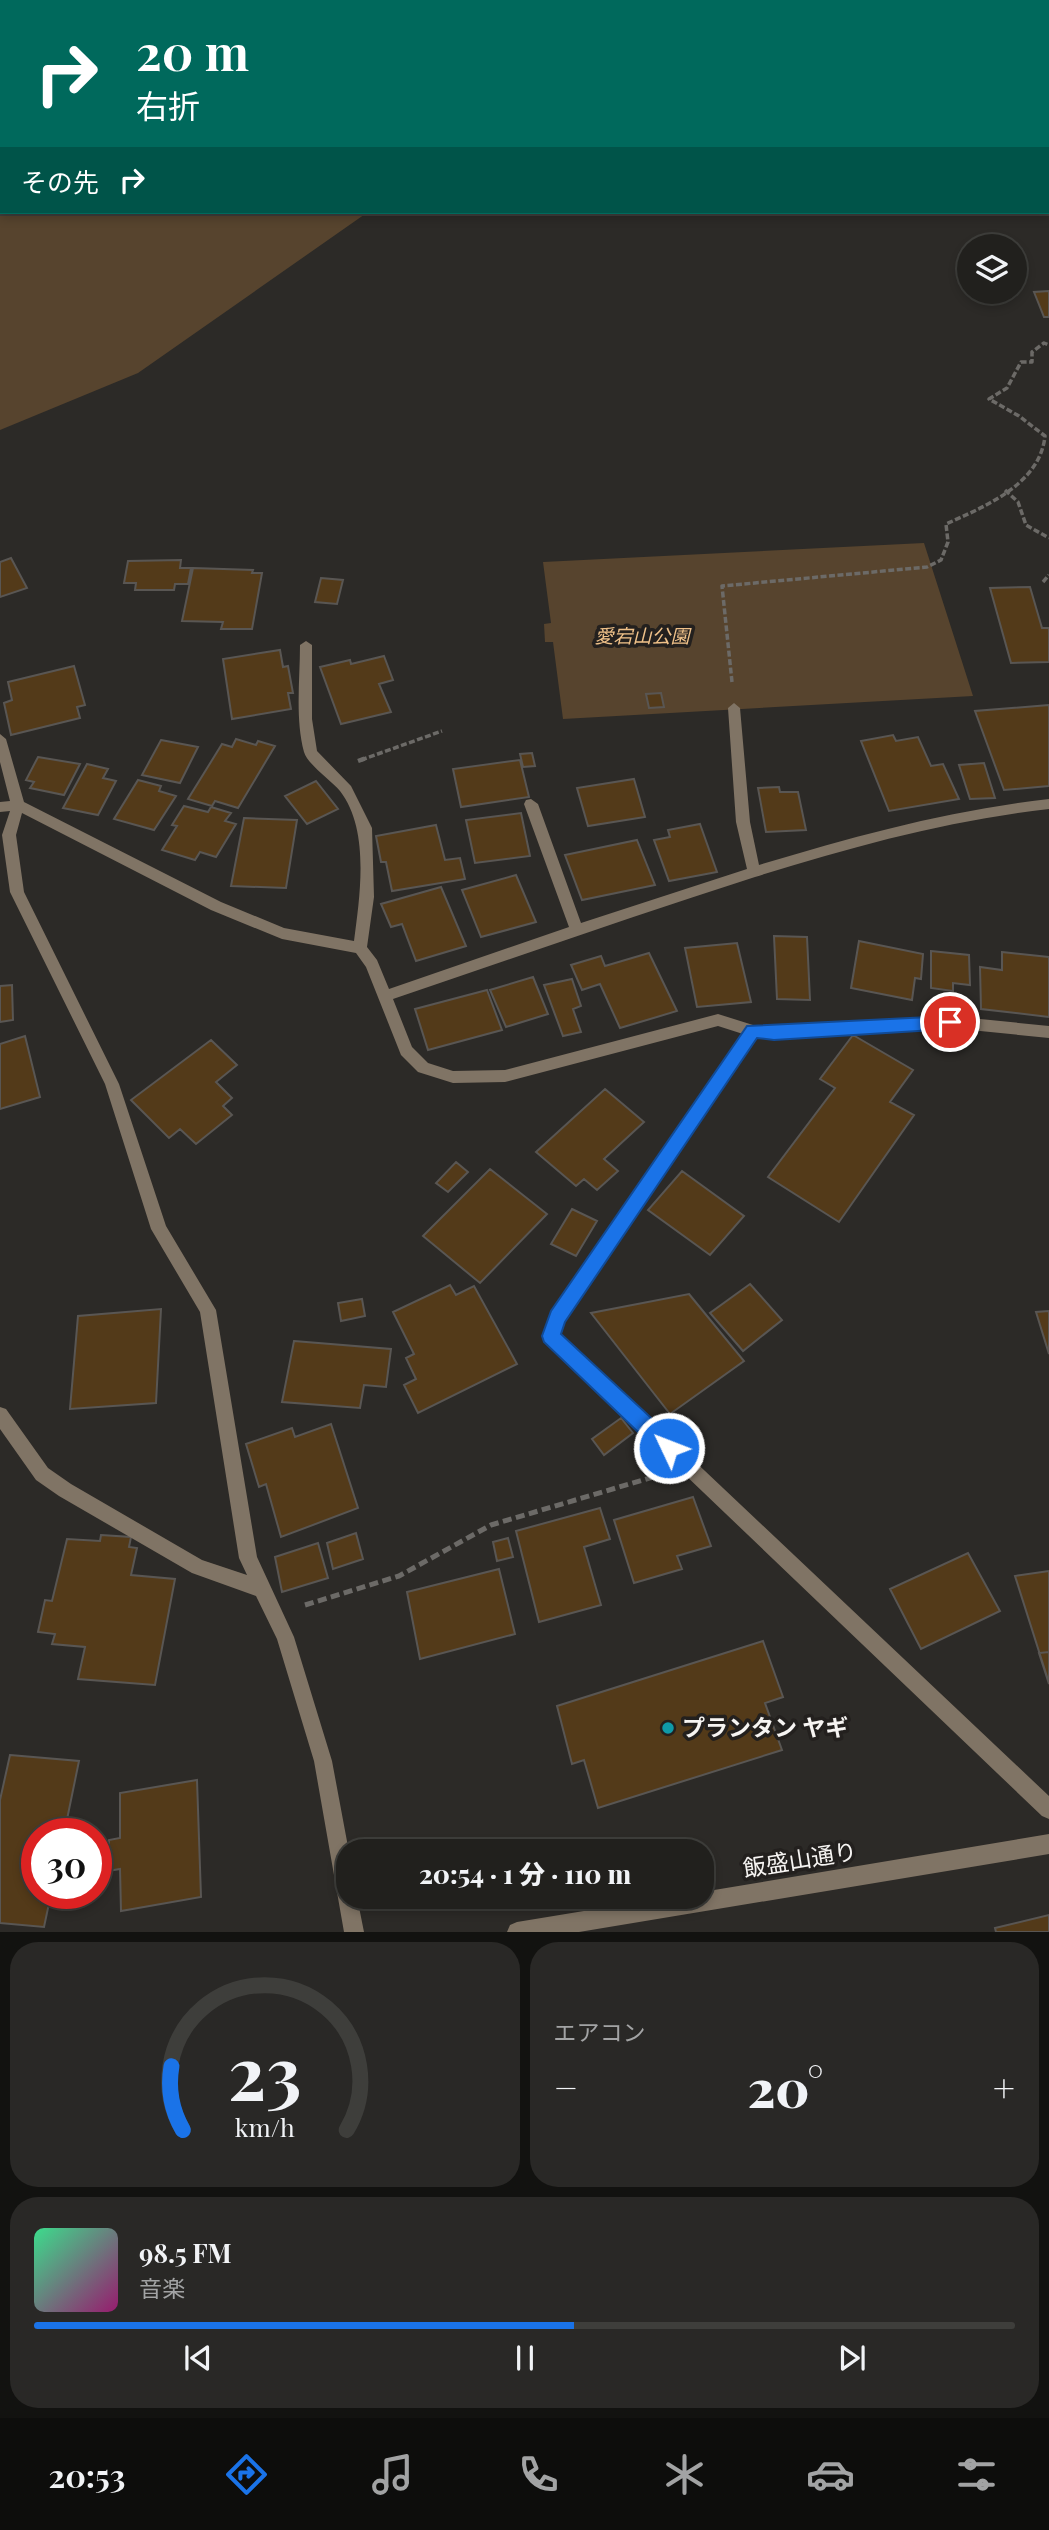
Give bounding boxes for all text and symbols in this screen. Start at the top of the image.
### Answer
text: 20 m [136,18,249,83]
icon: right [21,28,112,119]
text: 右折 [136,83,200,126]
icon: right [113,161,151,199]
text: その先 [21,164,99,199]
map controls [957,234,1027,304]
button: layers [957,234,1027,304]
park label: 愛宕山公園 [594,622,692,648]
pin [920,992,980,1052]
icon: arrive [931,1003,969,1041]
position arrow [632,1411,706,1485]
place label: プランタン ヤギ [682,1711,848,1742]
marker: プランタン ヤギ [660,1720,676,1736]
speed limit sign: 30 [21,1818,112,1909]
street label: 飯盛山通り [741,1834,859,1883]
text: 20:54 · 1 分 · 110 m [419,1856,631,1891]
text: エアコン [554,2016,646,2047]
text: 23 [228,2022,302,2119]
text: 20° [747,2052,823,2121]
text: − [554,2061,578,2112]
text: + [993,2061,1015,2112]
text: km/h [235,2110,295,2143]
text: 98.5 FM [139,2235,232,2270]
text: 音楽 [139,2272,185,2303]
icon: previous [179,2339,217,2377]
icon: pause [506,2339,544,2377]
icon: next [833,2339,871,2377]
icon: directions [222,2450,271,2499]
icon: music [368,2450,417,2499]
icon: phone [514,2450,563,2499]
icon: climate [660,2450,709,2499]
icon: car [806,2450,855,2499]
icon: filters [952,2450,1001,2499]
text: 20:53 [48,2453,125,2496]

